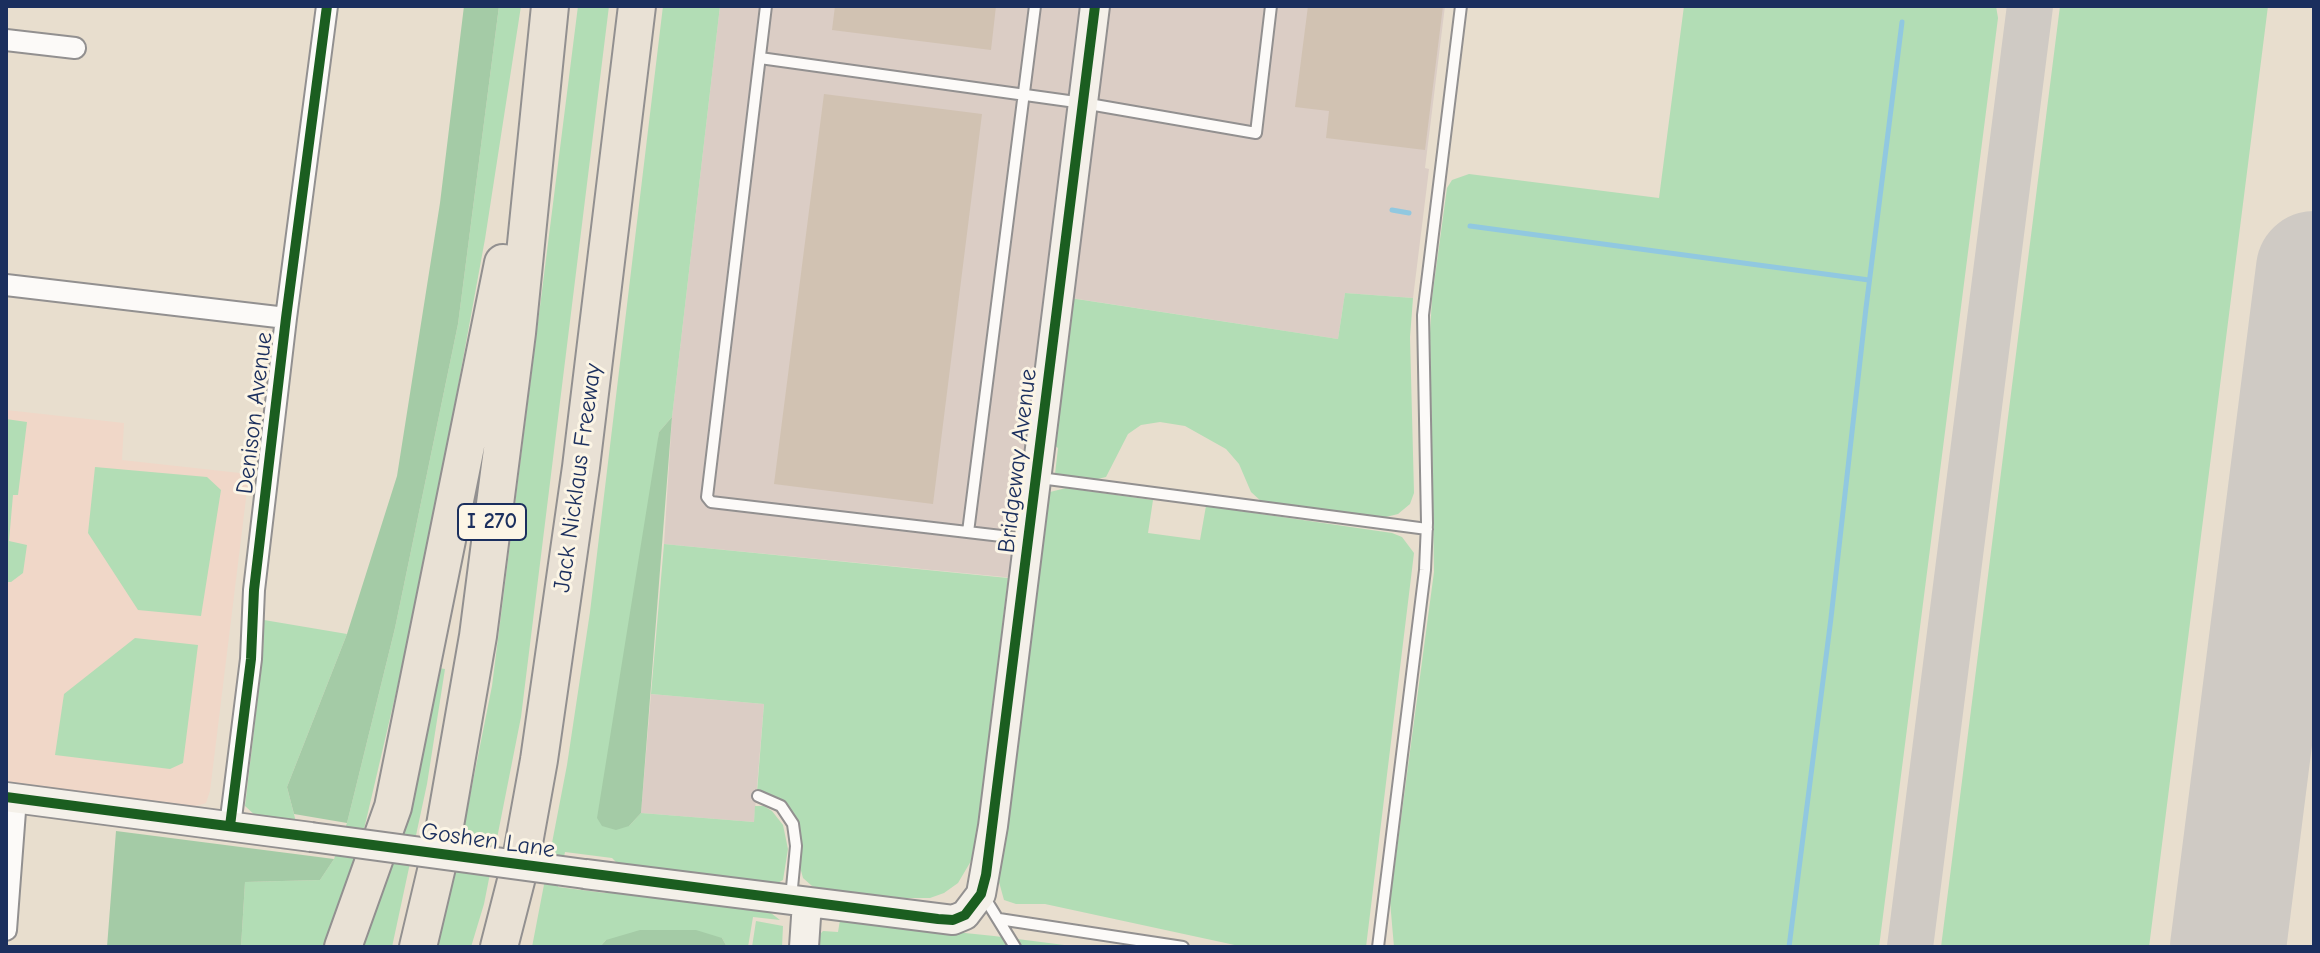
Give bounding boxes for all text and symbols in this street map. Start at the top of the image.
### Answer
street label: Denison Avenue [231,330,279,496]
street label: Jack Nicklaus Freeway [548,362,608,594]
street label: Bridgeway Avenue [992,367,1044,555]
road number: I 270 [458,504,526,540]
street label: Goshen Lane [419,817,557,865]

